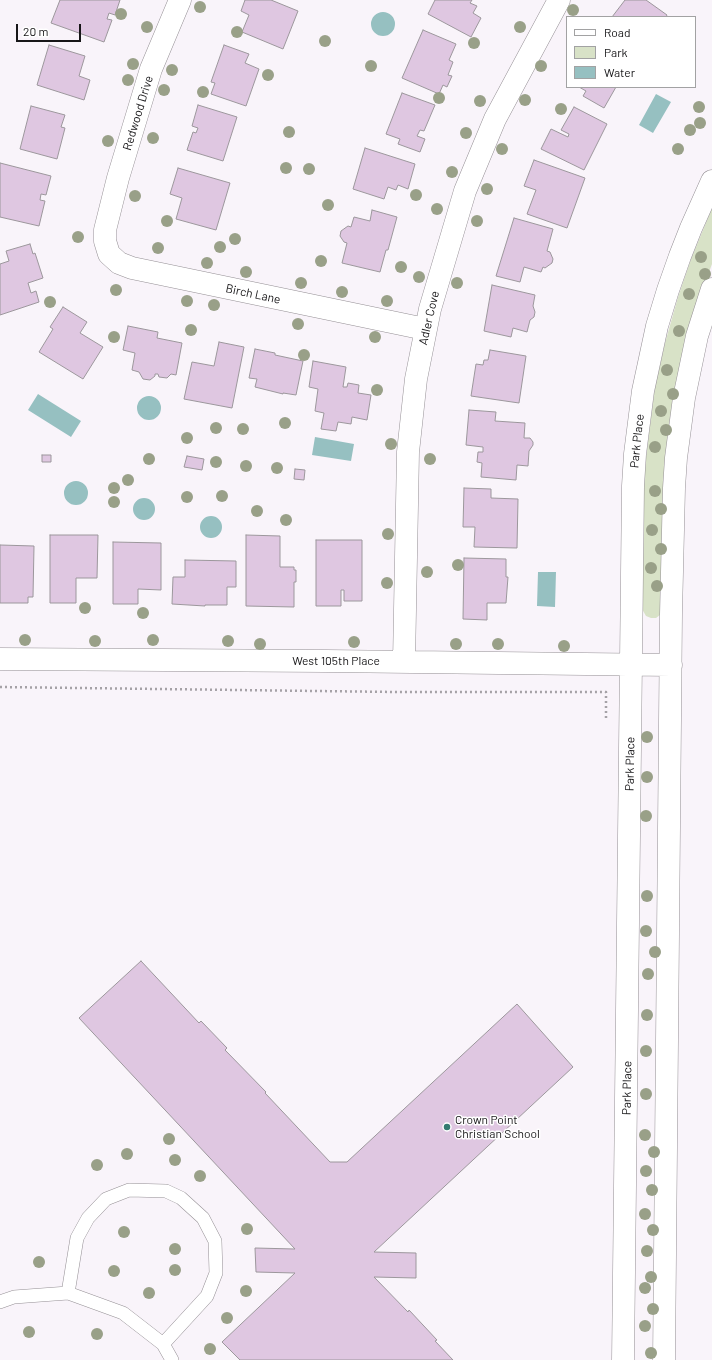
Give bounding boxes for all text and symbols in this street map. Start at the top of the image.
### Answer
scale bar [18,16,83,42]
legend [566,16,696,88]
text: 20 m [23,24,49,38]
text: Road [604,25,631,39]
text: Park [604,45,628,59]
text: Water [604,65,635,79]
street label: Redwood Drive [120,74,156,152]
street label: Birch Lane [224,281,282,307]
street label: Adler Cove [416,290,442,346]
street label: Park Place [627,413,647,469]
street label: West 105th Place [292,654,380,668]
street label: Park Place [622,737,638,791]
street label: Park Place [619,1061,635,1115]
place label: Crown Point Christian School [455,1113,540,1141]
marker: Crown Point Christian School [442,1122,452,1132]

